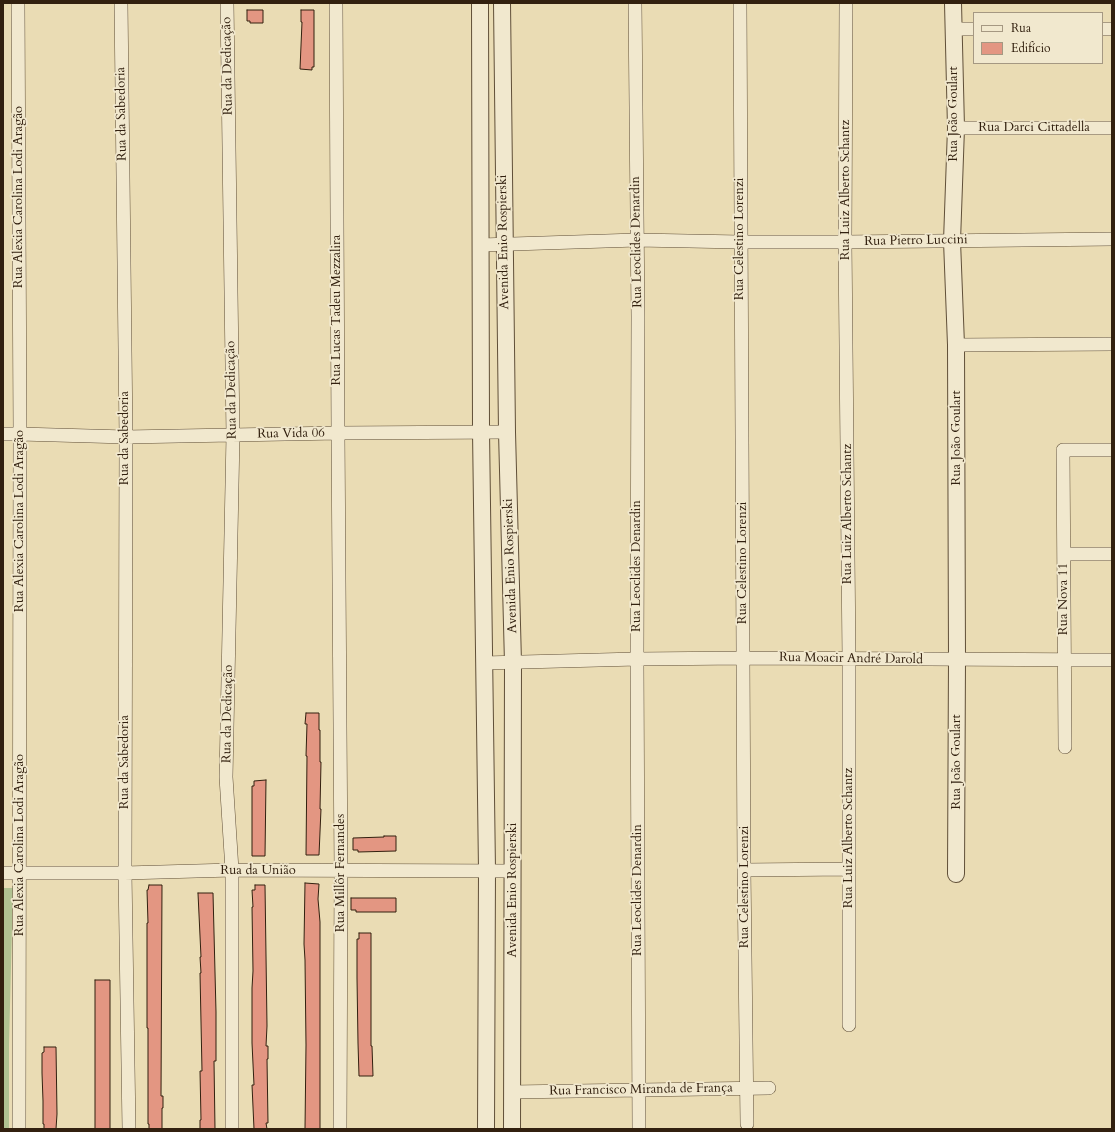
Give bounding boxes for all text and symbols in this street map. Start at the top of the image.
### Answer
legend [973,12,1103,64]
street label: Rua da Dedicação [219,17,237,115]
text: Rua [1011,20,1031,36]
text: Edifício [1011,40,1051,56]
street label: Rua João Goulart [946,66,962,162]
street label: Rua da Sabedoria [113,67,131,161]
street label: Rua Alexia Carolina Lodi Aragão [11,106,27,288]
street label: Rua Luiz Alberto Schantz [838,120,854,260]
street label: Rua Darci Cittadella [978,120,1090,136]
street label: Avenida Enio Rospierski [495,174,513,310]
street label: Rua Leoclides Denardin [628,176,646,308]
street label: Rua Celestino Lorenzi [732,178,748,300]
street label: Rua Pietro Luccini [864,232,968,250]
street label: Rua Lucas Tadeu Mezzalira [329,235,345,385]
street label: Rua da Dedicação [223,341,241,439]
street label: Rua João Goulart [949,390,965,486]
street label: Rua da Sabedoria [117,391,133,485]
street label: Rua Vida 06 [257,426,325,442]
street label: Rua Alexia Carolina Lodi Aragão [12,430,28,612]
street label: Rua Luiz Alberto Schantz [840,444,856,584]
street label: Avenida Enio Rospierski [501,498,521,634]
street label: Rua Leoclides Denardin [629,500,645,632]
street label: Rua Celestino Lorenzi [735,502,751,624]
street label: Rua Nova 11 [1056,563,1072,635]
street label: Rua Moacir André Darold [779,650,923,668]
street label: Rua da Dedicação [219,665,237,763]
street label: Rua João Goulart [949,714,965,810]
street label: Rua da Sabedoria [117,715,133,809]
street label: Rua Alexia Carolina Lodi Aragão [12,754,28,936]
street label: Rua Luiz Alberto Schantz [841,768,857,908]
street label: Rua Millôr Fernandes [333,814,349,932]
street label: Avenida Enio Rospierski [505,823,521,957]
street label: Rua Leoclides Denardin [630,824,646,956]
street label: Rua Celestino Lorenzi [737,826,753,948]
street label: Rua da União [220,863,296,879]
street label: Rua Francisco Miranda de França [549,1081,733,1099]

